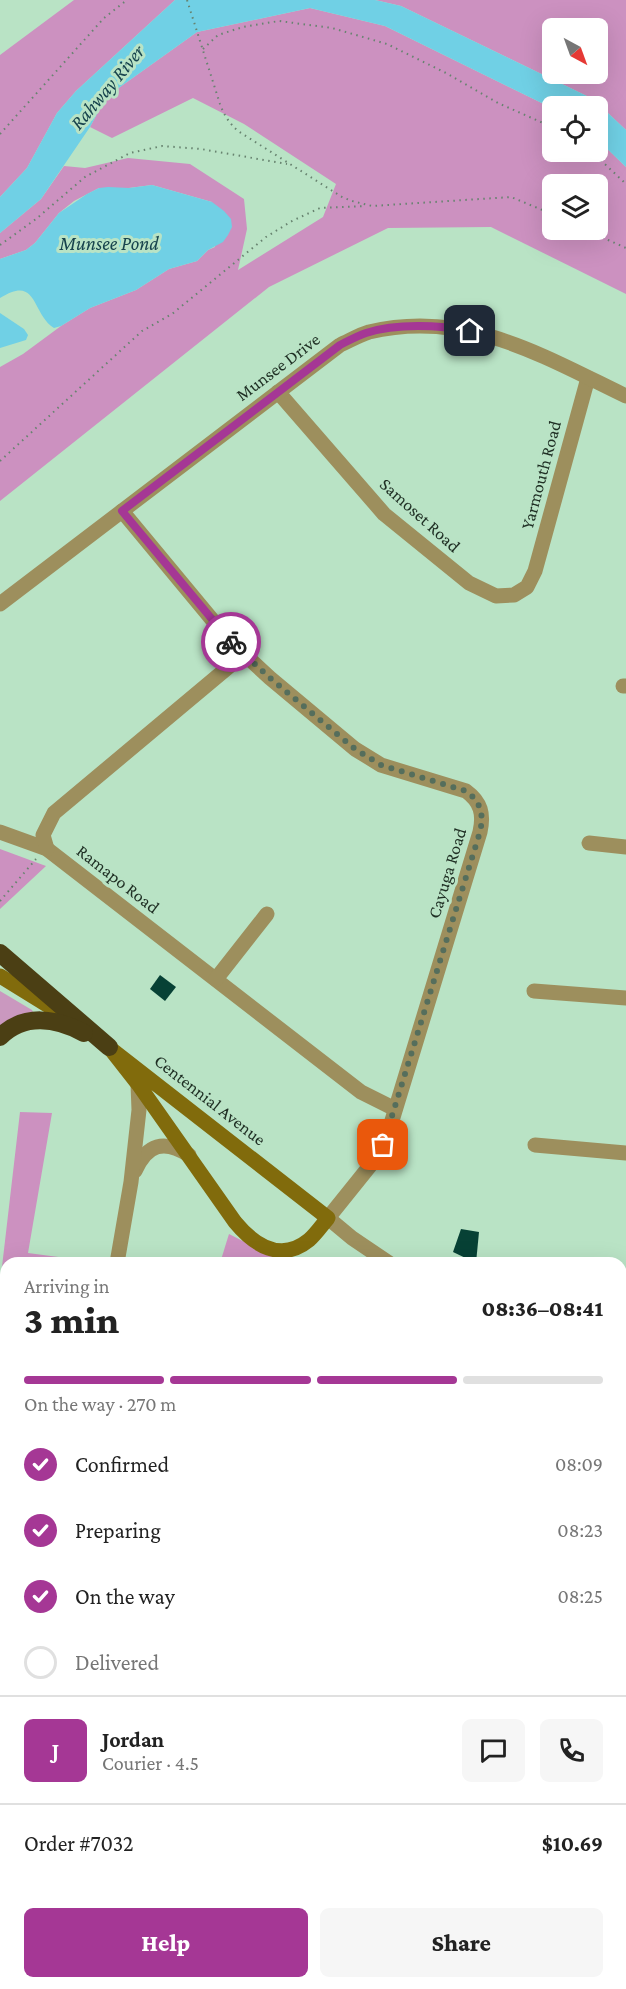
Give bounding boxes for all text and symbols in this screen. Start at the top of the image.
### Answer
north arrow [542,18,608,84]
map controls [542,18,608,240]
water label: Rahway River [65,40,150,134]
button: locate [542,96,608,162]
button: layers [542,174,608,240]
water label: Munsee Pond [58,232,159,254]
pin [444,305,495,356]
icon: home [453,314,486,347]
street label: Munsee Drive [232,329,324,405]
street label: Yarmouth Road [517,418,565,531]
street label: Samoset Road [376,474,465,557]
courier [201,612,261,672]
icon: bike [215,626,248,659]
street label: Cayuga Road [424,825,470,921]
street label: Ramapo Road [73,841,164,918]
street label: Centennial Avenue [151,1050,270,1150]
pin [357,1119,408,1170]
icon: bag [366,1128,399,1161]
text: Arriving in [24,1275,109,1297]
text: 08:36–08:41 [481,1296,603,1321]
text: 3 min [24,1298,119,1341]
text: On the way · 270 m [24,1393,176,1415]
icon: check [24,1448,57,1481]
text: Confirmed [75,1452,169,1477]
text: 08:09 [555,1453,603,1475]
icon: check [24,1514,57,1547]
text: Preparing [75,1518,161,1543]
text: 08:23 [557,1519,603,1541]
icon: check [24,1580,57,1613]
text: On the way [75,1584,175,1609]
text: 08:25 [557,1585,603,1607]
text: Delivered [75,1650,159,1675]
button: chat [462,1719,525,1782]
button: phone [540,1719,603,1782]
text: Jordan [102,1727,164,1752]
text: J [52,1738,59,1763]
text: Courier · 4.5 [102,1752,199,1774]
text: Order #7032 [24,1831,133,1856]
text: $10.69 [542,1831,603,1856]
button: Help [24,1908,308,1977]
button: Share [320,1908,603,1977]

